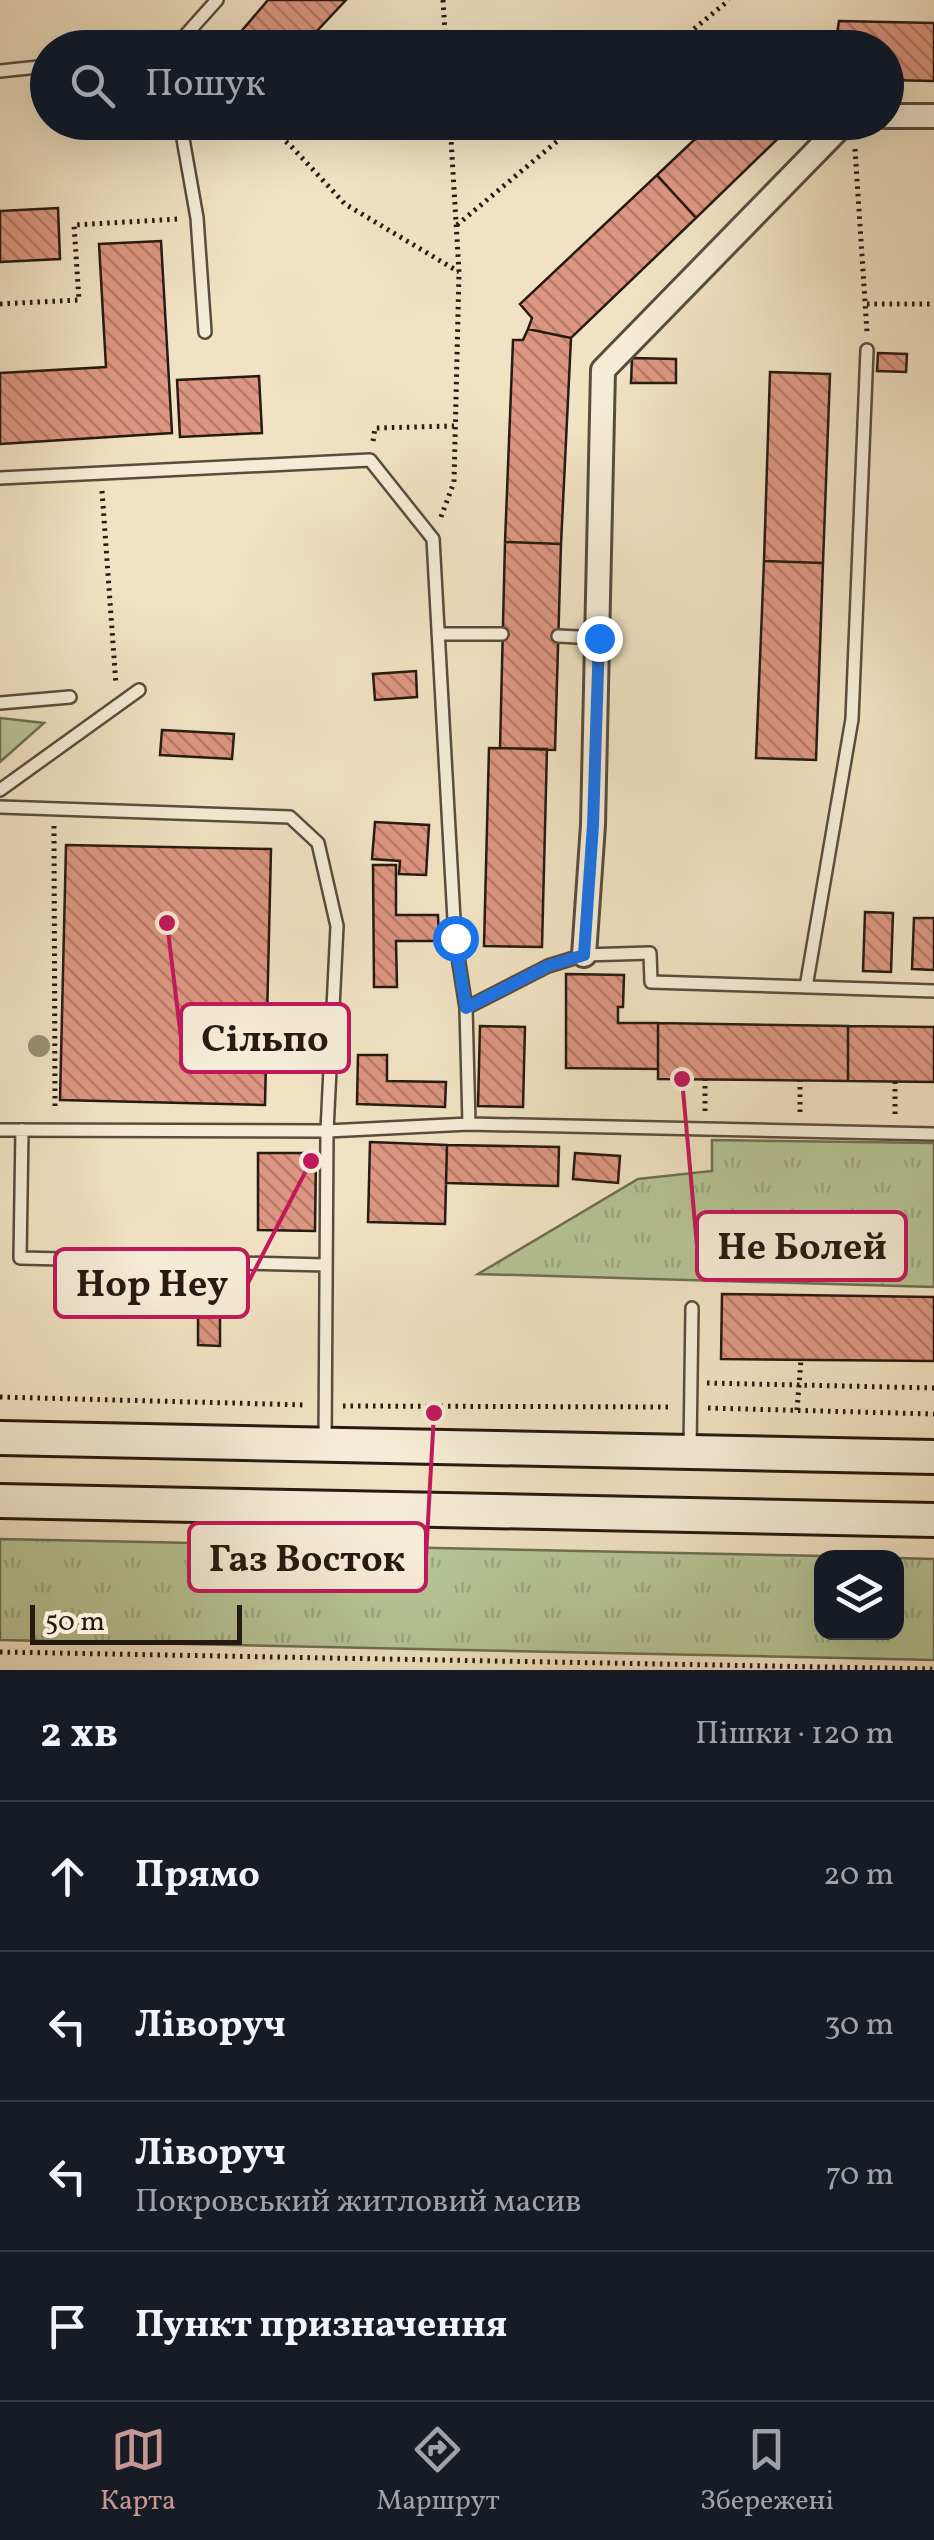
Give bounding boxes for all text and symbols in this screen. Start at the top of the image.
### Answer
search box [30,30,904,140]
icon: search [65,58,120,113]
text: Пошук [145,59,265,112]
route end [577,616,623,662]
route start [433,916,479,962]
callout: Сільпо [181,1004,349,1072]
text: Сільпо [201,1015,329,1068]
callout: Не Болей [697,1212,906,1280]
text: Не Болей [717,1223,887,1276]
callout: Hop Hey [55,1249,248,1317]
text: Hop Hey [76,1260,228,1313]
callout: Газ Восток [189,1523,426,1591]
text: Газ Восток [209,1535,406,1588]
map controls [814,1550,904,1640]
button: layers [814,1550,904,1640]
scale bar [30,1600,242,1644]
text: 50 m [45,1603,105,1642]
text: 2 хв [40,1706,118,1765]
text: Пішки · 120 m [695,1713,894,1757]
icon: ahead [40,1849,95,1904]
text: Прямо [135,1850,260,1903]
text: 20 m [823,1854,894,1898]
icon: left [40,1999,95,2054]
text: Ліворуч [135,2000,286,2053]
text: 30 m [824,2004,894,2048]
text: Ліворуч [135,2128,286,2181]
icon: left [40,2149,95,2204]
text: 70 m [826,2154,894,2198]
text: Покровський житловий масив [135,2181,581,2225]
icon: arrive [40,2299,95,2354]
text: Пункт призначення [135,2300,507,2353]
tab: Карта [100,2422,176,2521]
tab: Маршрут [376,2422,500,2521]
tab: Збережені [700,2422,834,2521]

